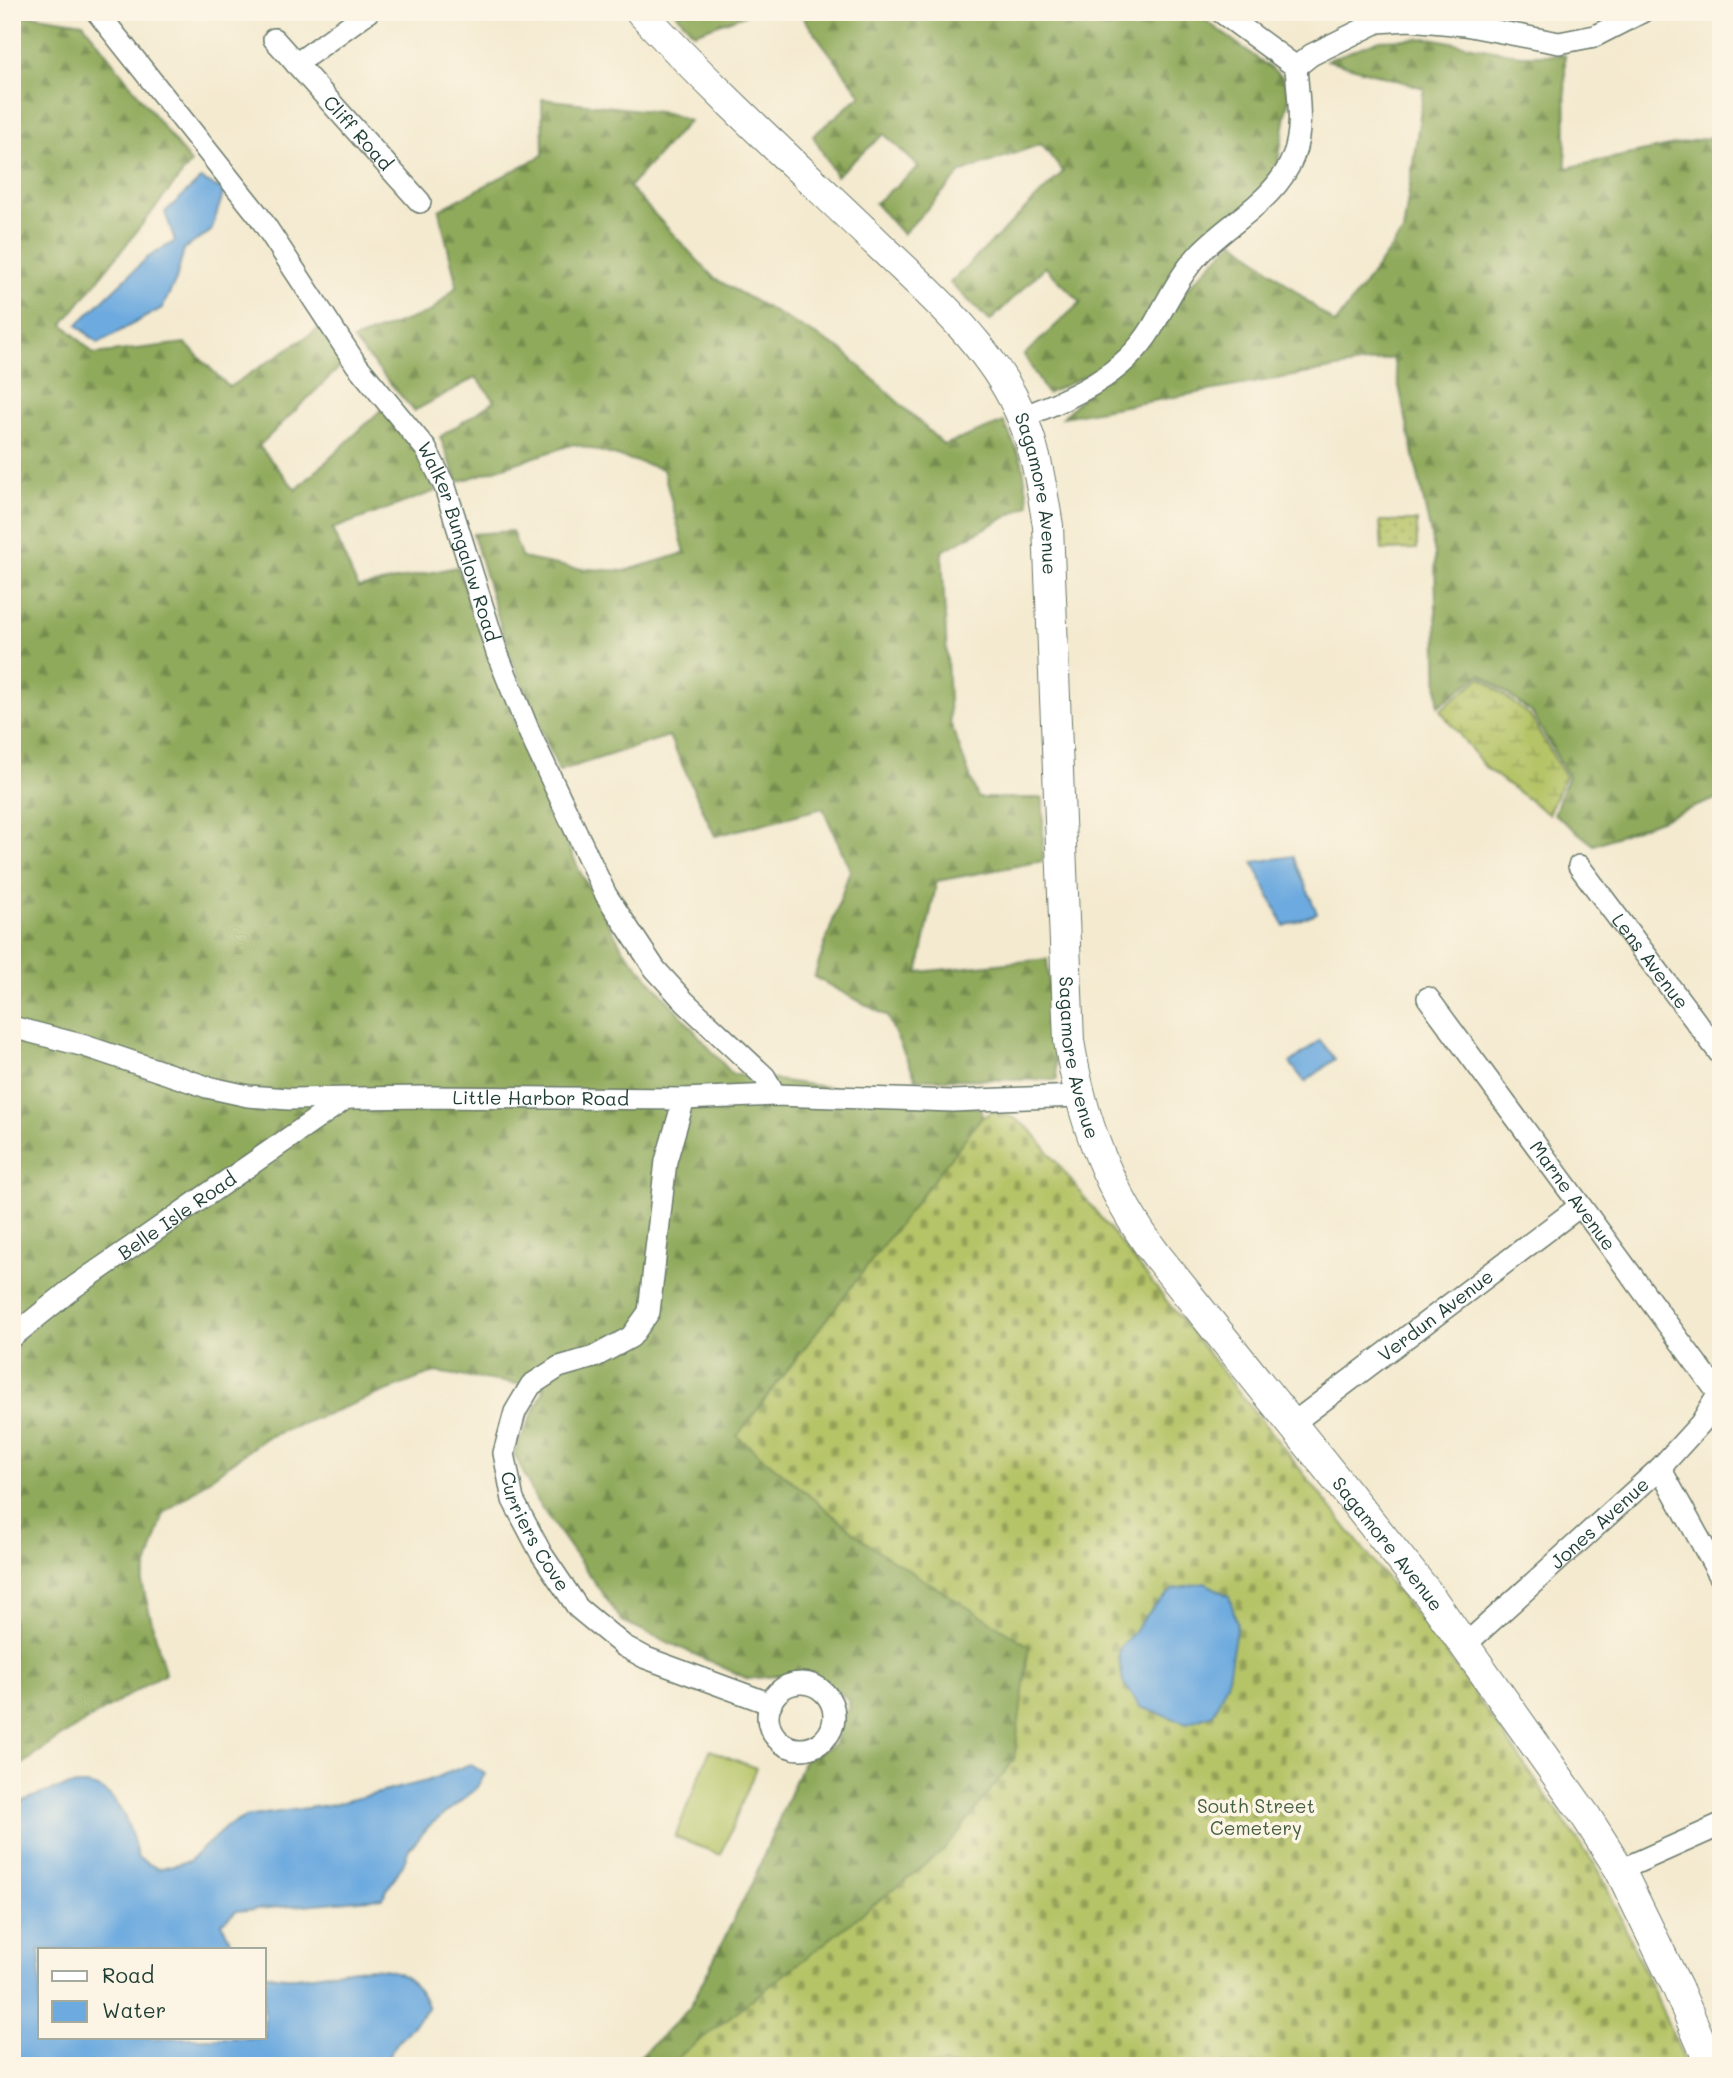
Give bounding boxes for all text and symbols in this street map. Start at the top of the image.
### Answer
street label: Cliff Road [318,90,399,175]
street label: Sagamore Avenue [1009,408,1063,575]
street label: Walker Bungalow Road [412,437,506,645]
street label: Lens Avenue [1607,908,1695,1014]
street label: Sagamore Avenue [1054,976,1106,1142]
street label: Little Harbor Road [452,1084,629,1111]
street label: Marne Avenue [1525,1135,1622,1255]
street label: Belle Isle Road [113,1165,241,1265]
street label: Verdun Avenue [1373,1263,1498,1367]
street label: Curriers Cove [496,1469,576,1596]
street label: Sagamore Avenue [1327,1471,1449,1616]
street label: Jones Avenue [1544,1471,1654,1574]
park label: South Street Cemetery [1197,1793,1315,1840]
legend [38,1948,266,2039]
text: Road [102,1961,154,1988]
text: Water [102,1996,166,2023]

